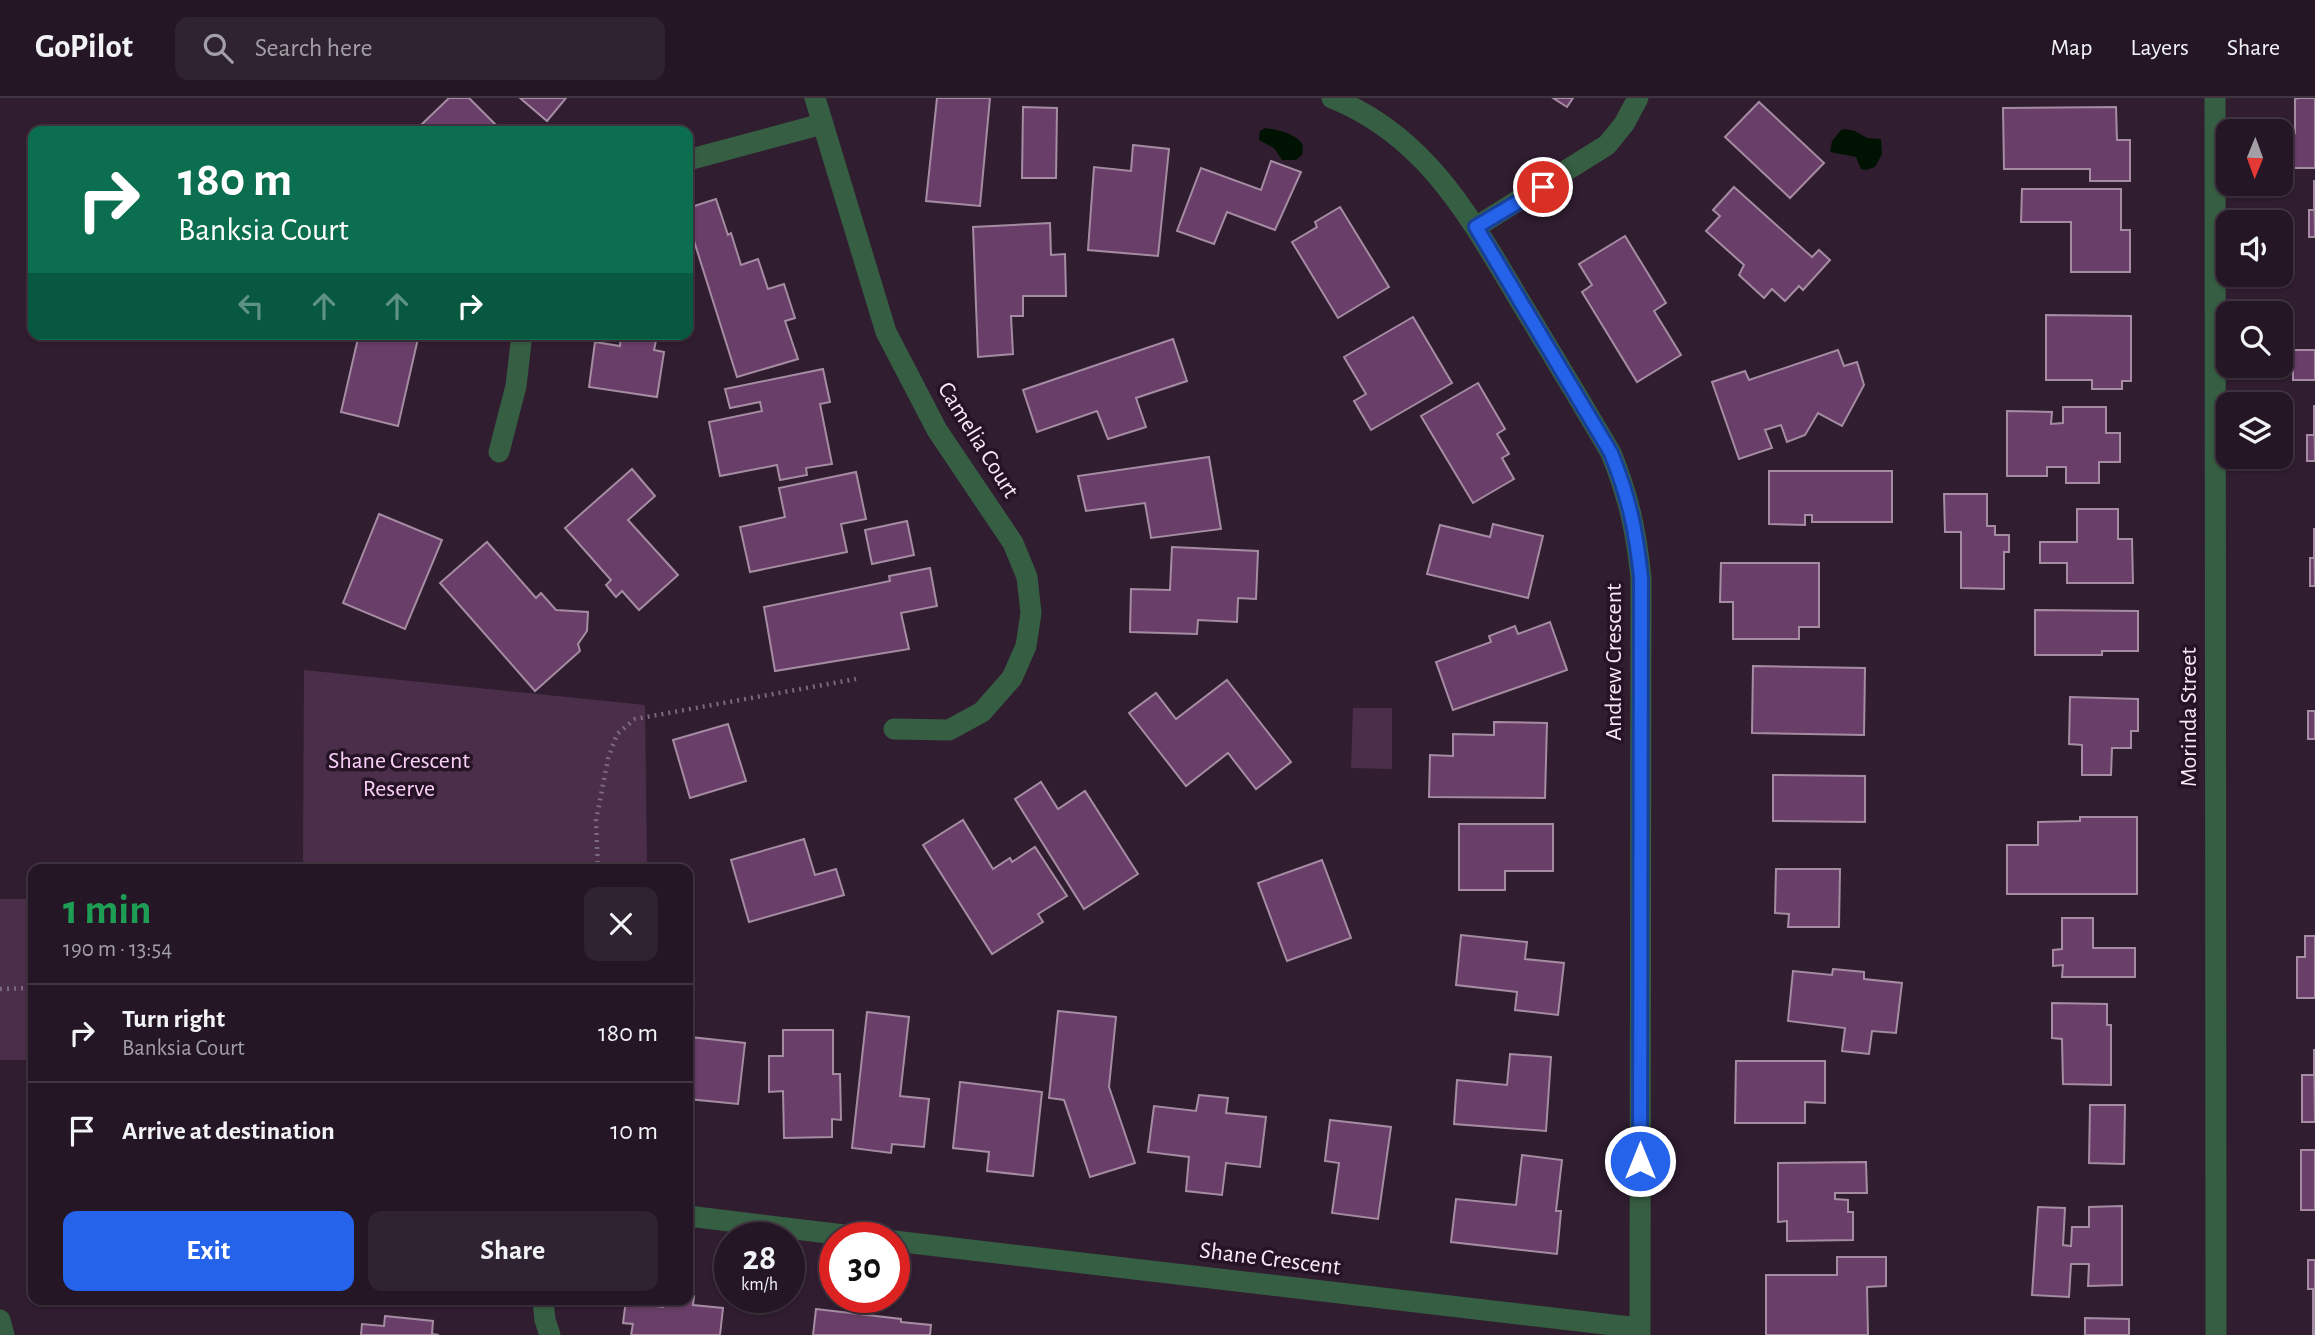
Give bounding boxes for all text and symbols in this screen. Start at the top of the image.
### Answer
search box [175,17,665,80]
icon: search [199,29,237,67]
text: GoPilot [35,31,133,64]
text: Search here [255,35,372,61]
text: Map [2050,36,2092,60]
text: Layers [2130,36,2189,60]
text: Share [2227,36,2280,60]
north arrow [2216,119,2292,196]
map controls [2216,119,2293,469]
icon: right [63,154,154,245]
text: 180 m [178,156,292,205]
pin [1513,157,1573,217]
icon: arrive [1524,168,1562,206]
button: sound [2216,210,2293,287]
text: Banksia Court [178,214,349,246]
icon: left [232,287,270,325]
icon: ahead [305,287,343,325]
icon: ahead [378,287,416,325]
icon: right [451,287,489,325]
button: search [2216,301,2293,378]
street label: Camelia Court [933,378,1023,502]
button: layers [2216,392,2293,469]
street label: Andrew Crescent [1602,583,1626,741]
street label: Morinda Street [2177,647,2201,787]
park label: Shane Crescent Reserve [328,749,470,801]
button: close [584,887,658,961]
text: 1 min [63,889,152,931]
text: 190 m · 13:54 [63,938,172,961]
text: Turn right [122,1006,225,1032]
icon: right [63,1014,101,1052]
text: 180 m [598,1020,658,1046]
text: Banksia Court [122,1037,245,1060]
icon: arrive [63,1112,101,1150]
text: Arrive at destination [122,1118,335,1144]
text: 10 m [610,1118,658,1144]
position arrow [1603,1124,1677,1198]
button: Exit [63,1211,354,1291]
button: Share [368,1211,658,1291]
speed limit sign: 30 [819,1222,910,1313]
street label: Shane Crescent [1198,1238,1342,1280]
text: 28 [743,1241,776,1276]
text: km/h [741,1276,778,1294]

